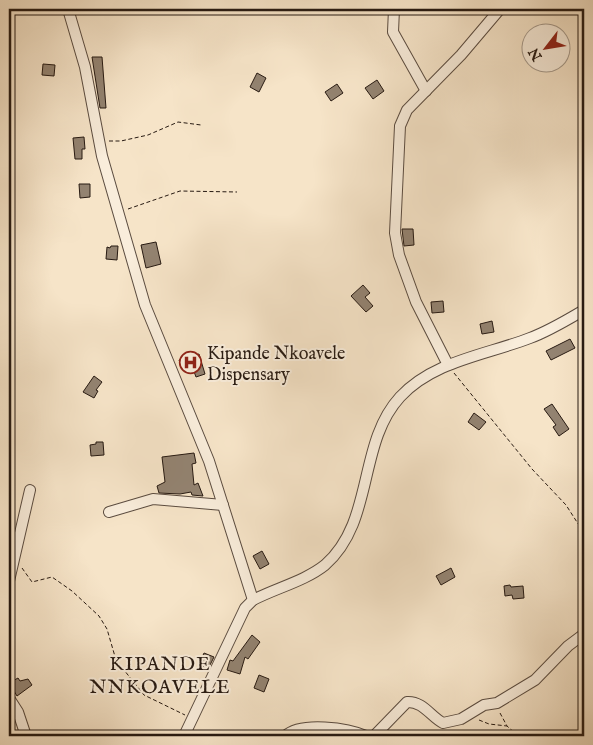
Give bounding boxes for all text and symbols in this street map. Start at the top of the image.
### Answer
north arrow [520,22,570,72]
text: N [525,44,547,65]
place label: Kipande Nkoavele Dispensary [207,343,345,387]
hospital icon: Kipande Nkoavele Dispensary [179,351,203,375]
district label: KIPANDE NNKOAVELE [89,652,231,700]

